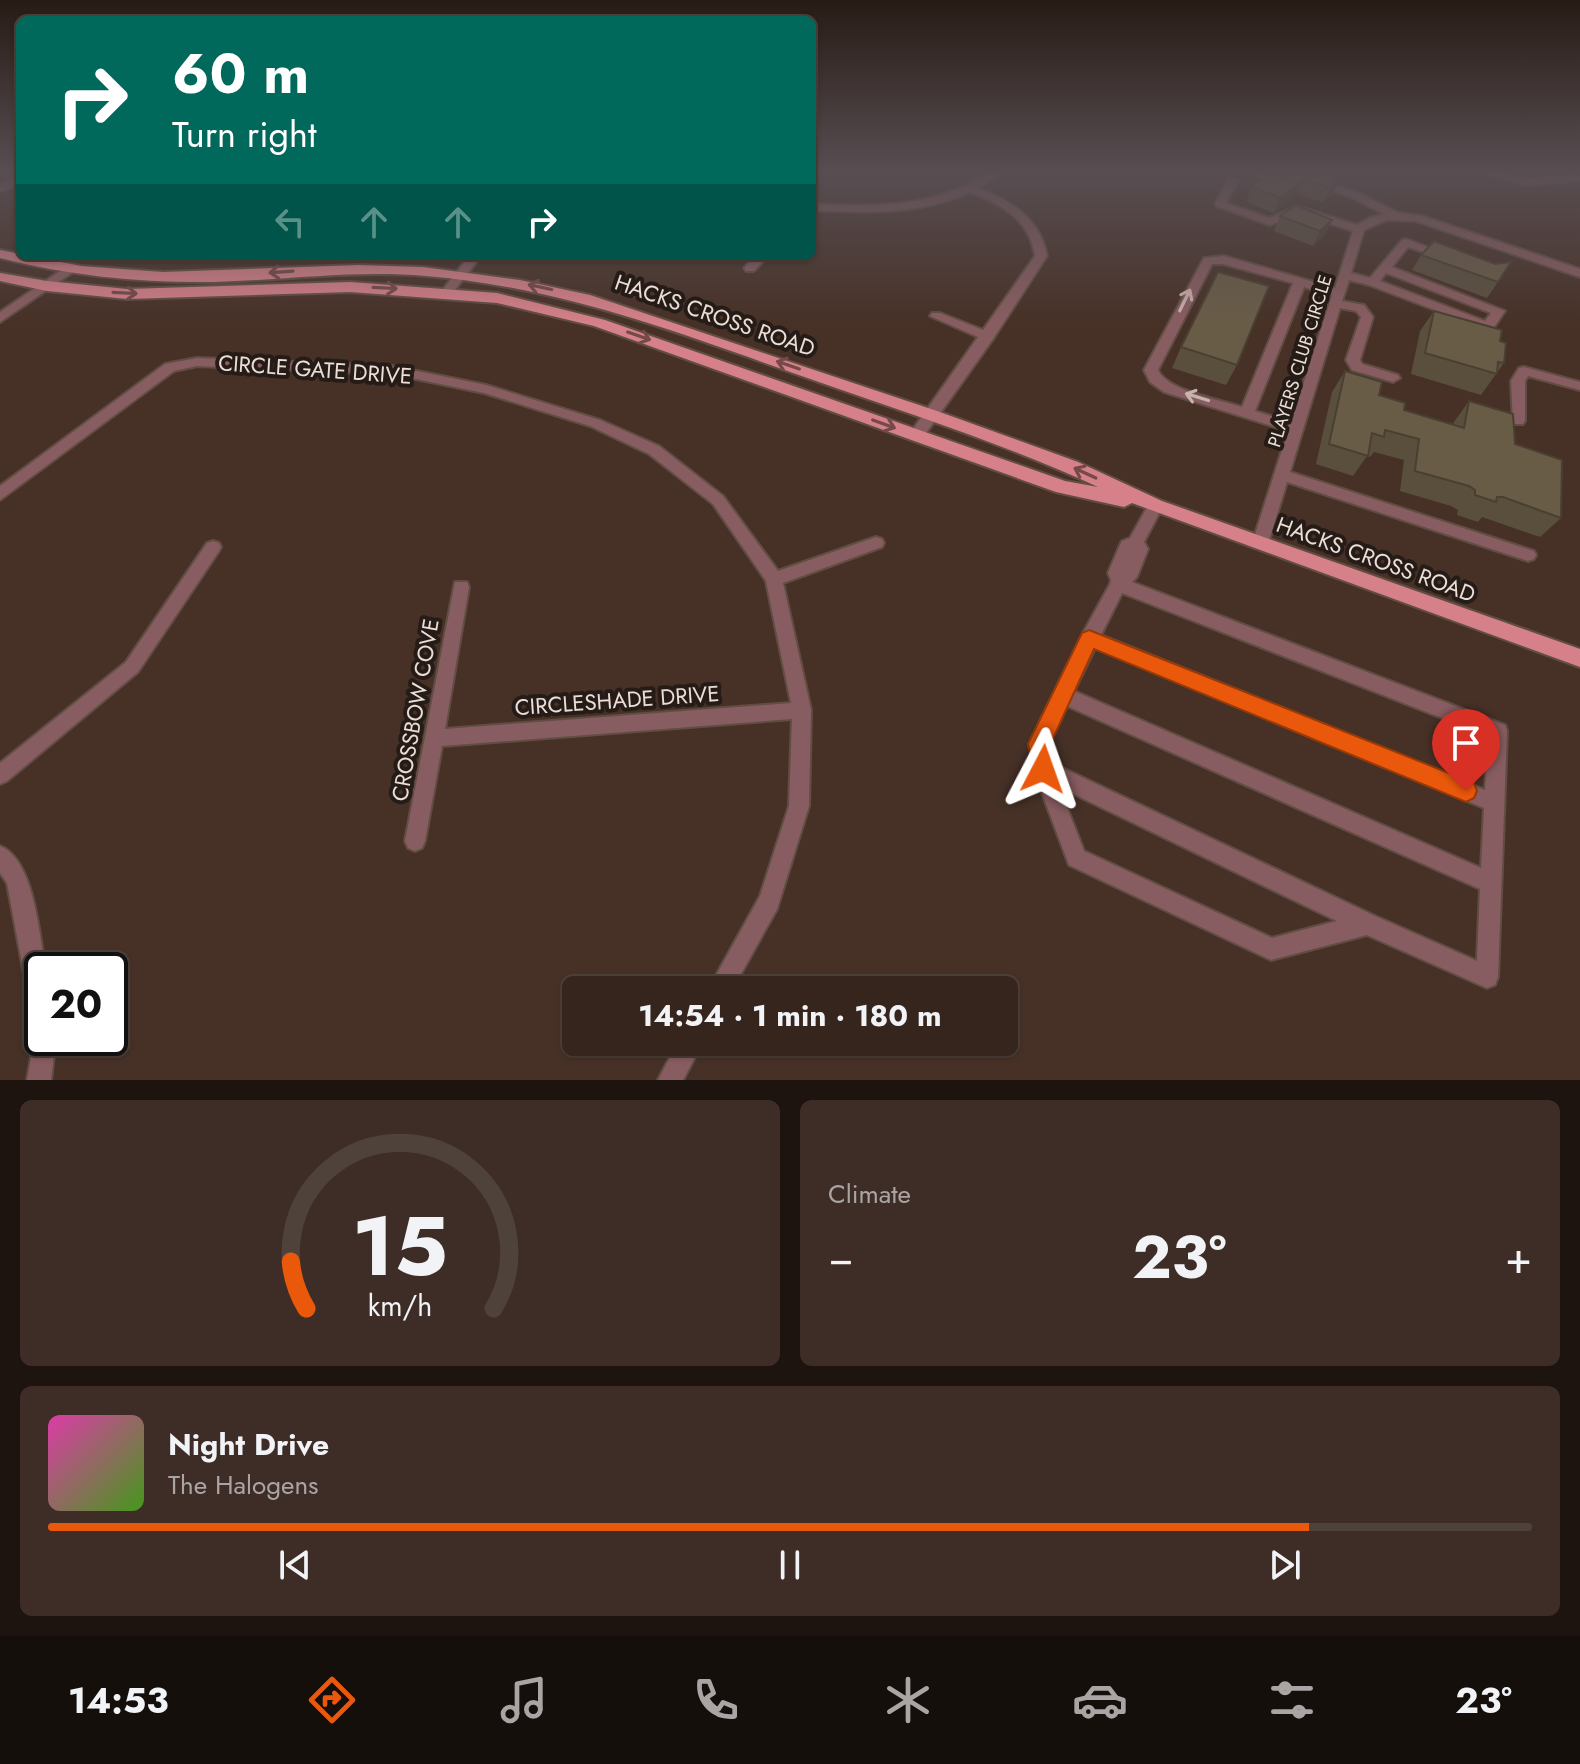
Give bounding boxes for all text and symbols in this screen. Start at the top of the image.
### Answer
text: 60 m [172,33,309,114]
icon: right [40,48,144,152]
text: Turn right [172,108,317,160]
icon: left [268,200,312,244]
icon: ahead [352,200,396,244]
icon: ahead [436,200,480,244]
icon: right [520,200,564,244]
one-way arrow [268,265,295,280]
street label: HACKS CROSS ROAD [611,266,819,364]
street label: PLAYERS CLUB CIRCLE [1261,272,1339,450]
one-way arrow [528,279,553,294]
one-way arrow [371,281,398,296]
one-way arrow [111,286,138,301]
one-way arrow [1178,289,1194,313]
one-way arrow [626,330,651,345]
street label: CIRCLE GATE DRIVE [217,346,413,392]
one-way arrow [776,356,801,371]
one-way arrow [1185,389,1210,404]
one-way arrow [871,418,895,432]
one-way arrow [1073,465,1097,480]
street label: HACKS CROSS ROAD [1272,508,1480,610]
street label: CROSSBOW COVE [383,616,447,804]
street label: CIRCLESHADE DRIVE [514,677,720,723]
pin [1432,709,1500,791]
icon: arrive [1444,721,1488,765]
position arrow [1001,727,1085,811]
speed limit sign: 20 [24,952,128,1056]
text: 14:54 · 1 min · 180 m [638,994,942,1037]
text: Climate [828,1175,911,1213]
text: 15 [352,1186,448,1306]
text: 23° [1132,1214,1227,1301]
text: − [828,1226,854,1290]
text: + [1505,1226,1532,1290]
text: km/h [368,1285,432,1327]
text: Night Drive [168,1423,329,1466]
text: The Halogens [168,1466,319,1504]
icon: previous [273,1543,317,1587]
icon: pause [768,1543,812,1587]
icon: next [1263,1543,1307,1587]
icon: directions [304,1672,360,1728]
icon: music [496,1672,552,1728]
icon: phone [688,1672,744,1728]
icon: climate [880,1672,936,1728]
icon: car [1072,1672,1128,1728]
icon: filters [1264,1672,1320,1728]
text: 14:53 [68,1674,169,1726]
text: 23° [1455,1674,1512,1726]

